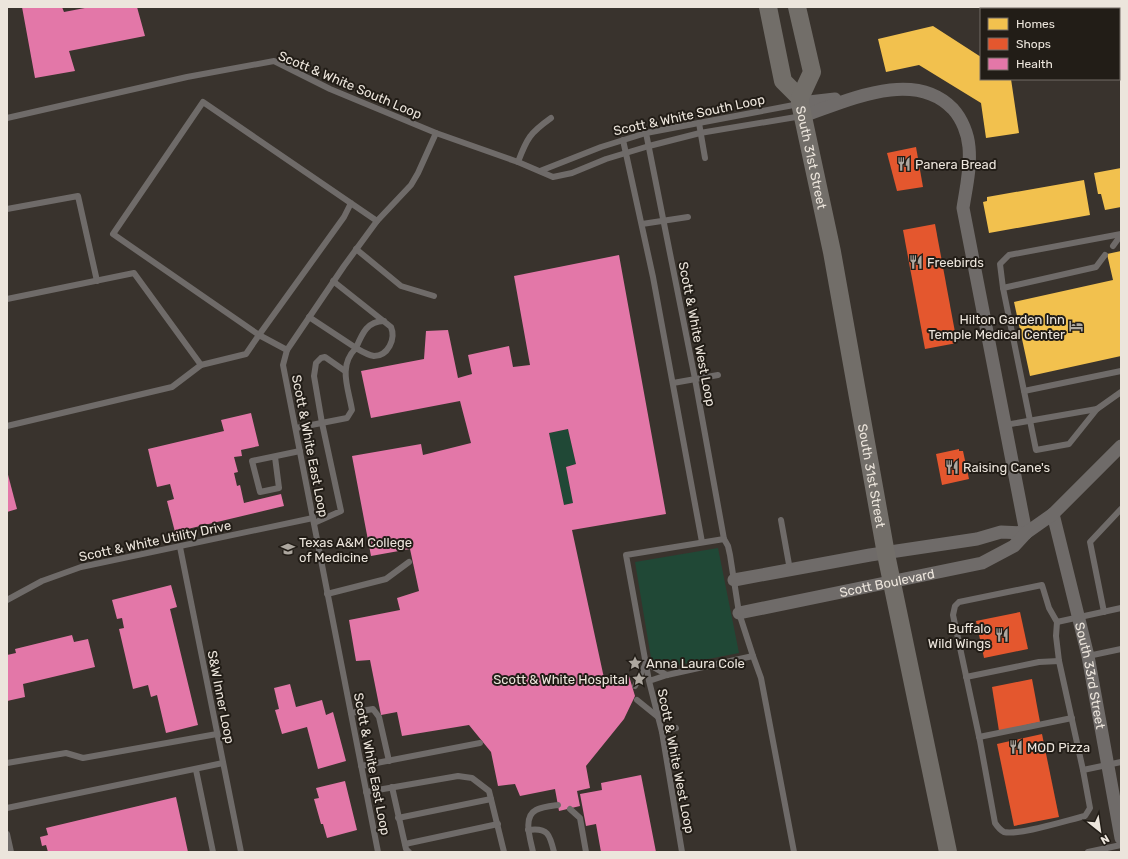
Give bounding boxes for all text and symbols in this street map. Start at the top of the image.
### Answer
legend [980,8,1120,80]
text: Homes [1016,17,1055,31]
text: Shops [1016,37,1051,51]
street label: Scott & White South Loop [276,48,424,122]
text: Health [1016,57,1053,71]
street label: Scott & White South Loop [612,92,766,138]
street label: South 31st Street [793,104,830,210]
restaurant icon: Panera Bread [896,156,912,172]
place label: Panera Bread [915,157,996,172]
restaurant icon: Freebirds [908,254,924,270]
place label: Freebirds [927,255,984,270]
street label: Scott & White West Loop [676,260,718,408]
place label: Hilton Garden Inn Temple Medical Center [928,312,1065,342]
hotel icon: Hilton Garden Inn Temple Medical Center [1068,318,1084,334]
street label: Scott & White East Loop [289,373,331,519]
street label: South 31st Street [855,423,889,529]
restaurant icon: Raising Cane's [944,459,960,475]
place label: Raising Cane's [963,460,1051,476]
street label: Scott & White Utility Drive [78,518,232,564]
place label: Texas A&M College of Medicine [299,535,412,565]
school or university icon: Texas A&M College of Medicine [280,541,296,557]
street label: Scott Boulevard [838,565,936,600]
place label: Buffalo Wild Wings [928,621,991,652]
street label: South 33rd Street [1072,621,1109,730]
restaurant icon: Buffalo Wild Wings [994,627,1010,643]
street label: S&W Inner Loop [205,649,237,745]
place icon: Anna Laura Cole [627,655,643,671]
place label: Anna Laura Cole [646,656,745,671]
place icon: Scott & White Hospital [631,671,647,687]
place label: Scott & White Hospital [493,672,628,687]
street label: Scott & White West Loop [655,687,697,835]
street label: Scott & White East Loop [351,691,393,837]
restaurant icon: MOD Pizza [1008,739,1024,755]
place label: MOD Pizza [1027,740,1090,755]
north arrow [1080,811,1120,851]
text: N [1098,832,1111,847]

